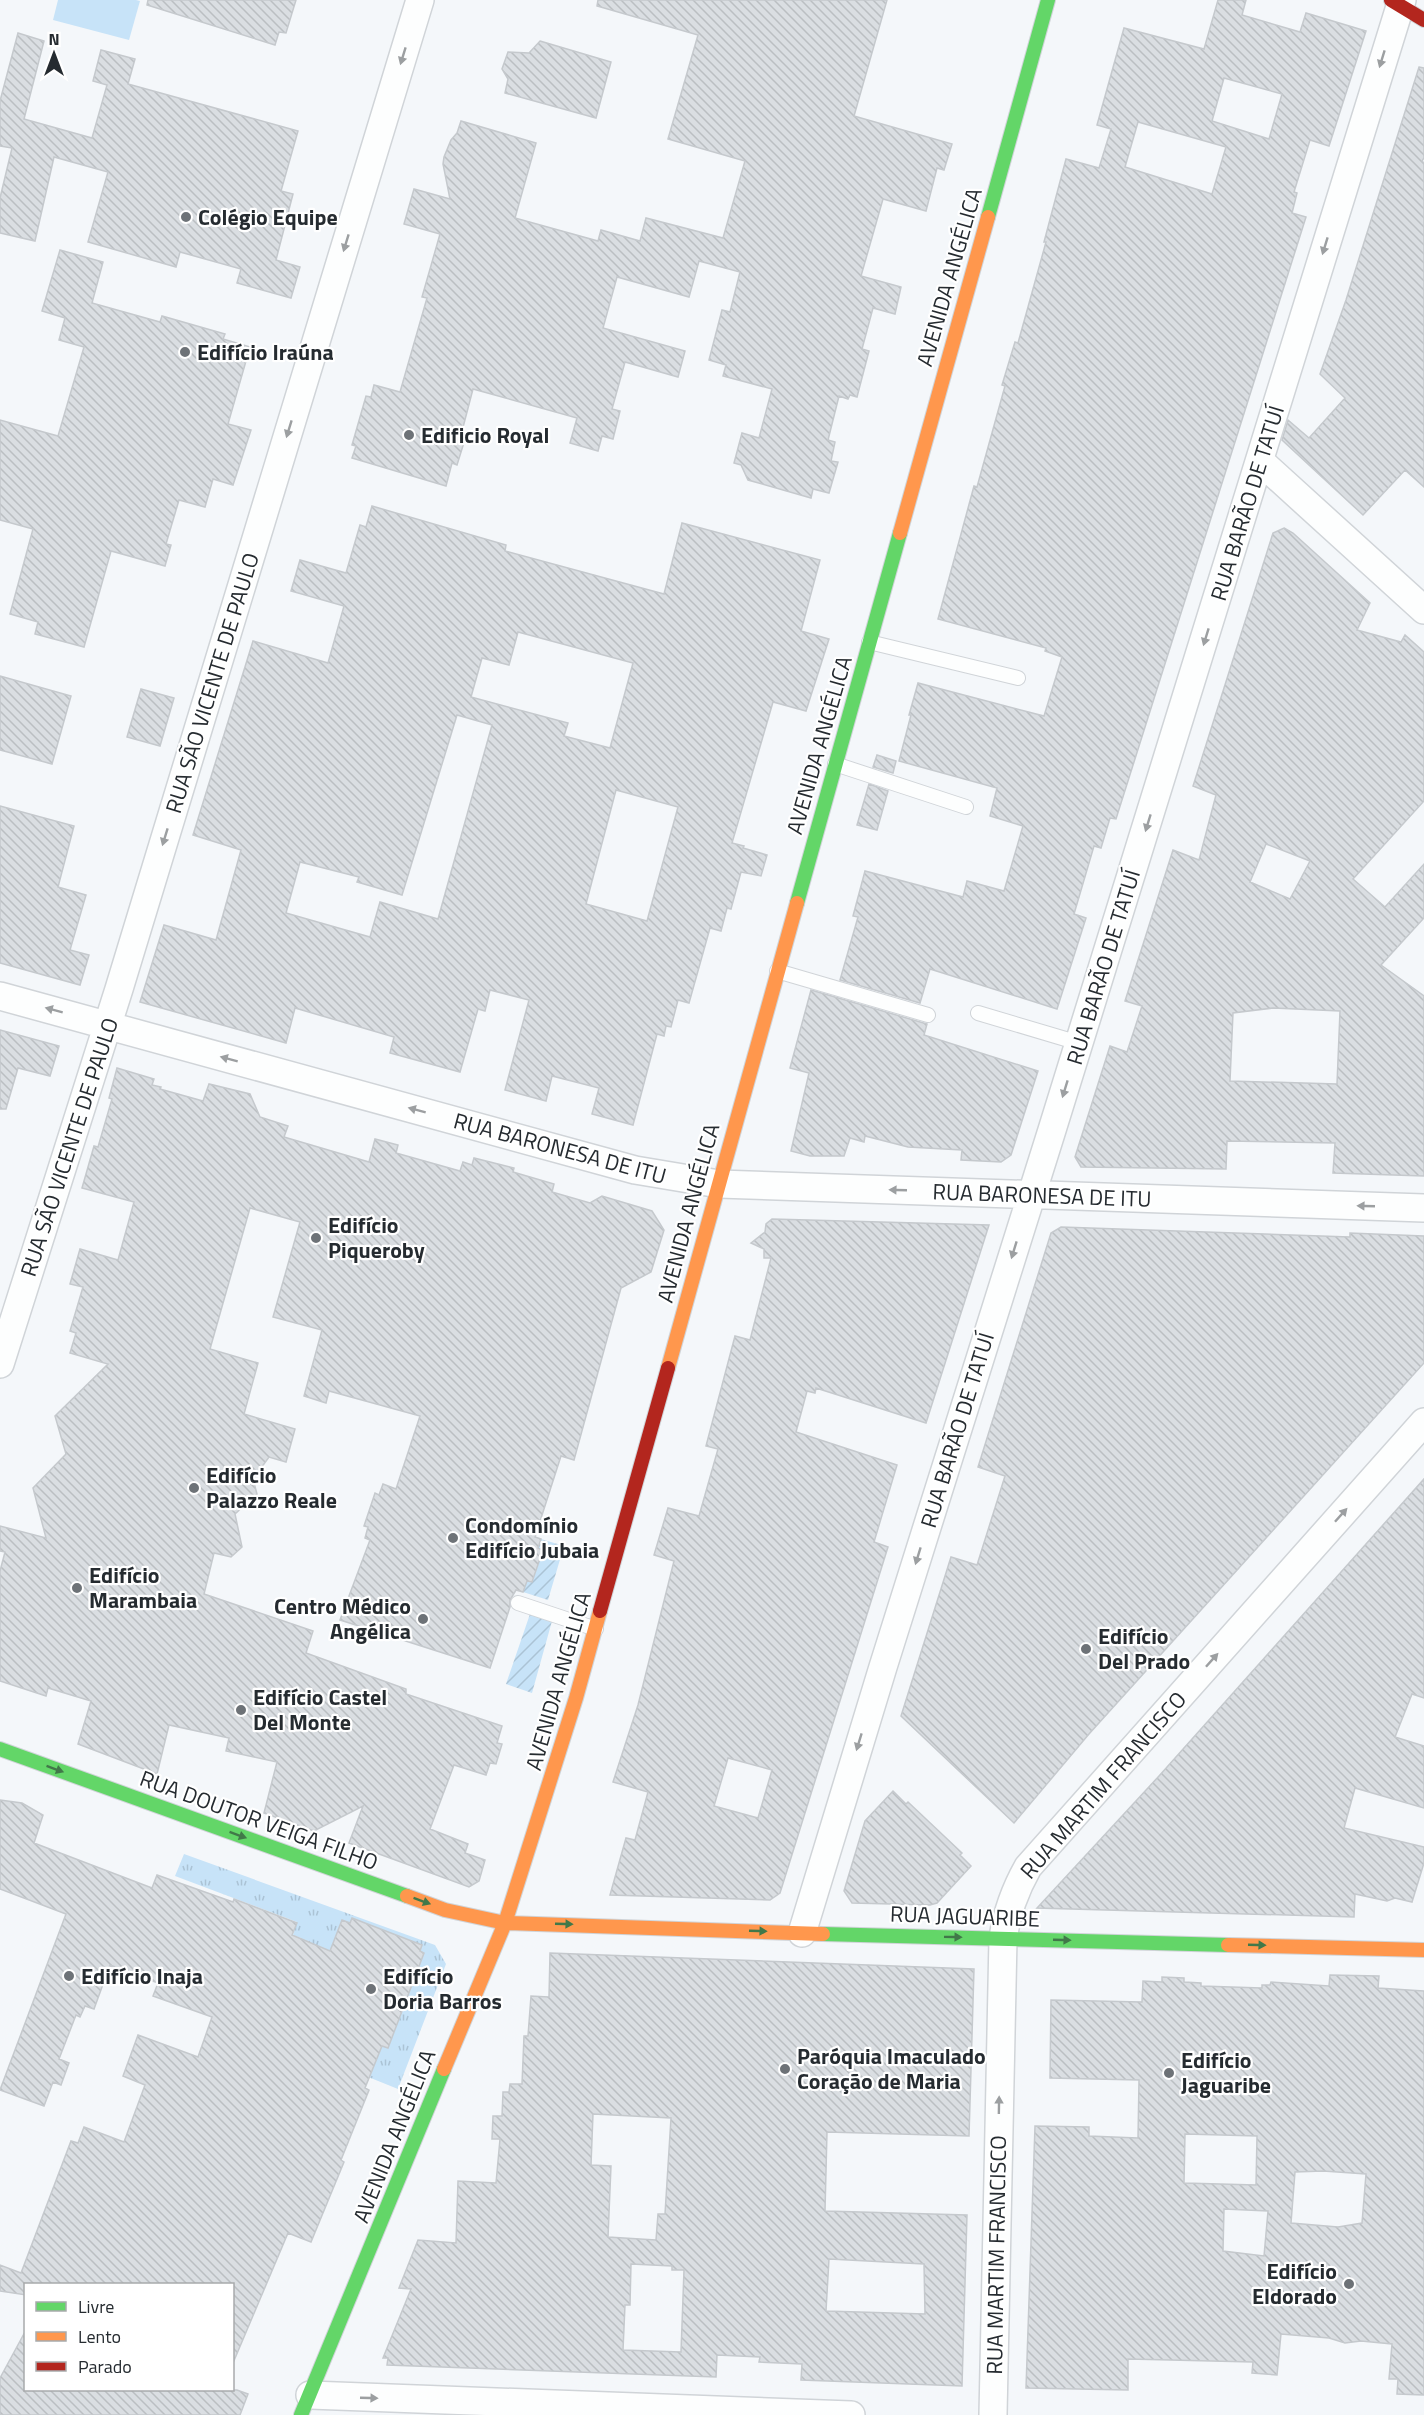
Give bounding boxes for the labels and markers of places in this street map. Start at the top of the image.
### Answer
place label: Colégio Equipe [198,200,338,234]
marker: Colégio Equipe [179,210,193,224]
place label: Edifício Iraúna [197,335,334,369]
marker: Edifício Iraúna [178,345,192,359]
place label: Edificio Royal [421,418,549,452]
marker: Edificio Royal [402,428,416,442]
place label: Edifício Piqueroby [328,1208,425,1267]
marker: Edifício Piqueroby [309,1231,323,1245]
place label: Edifício Palazzo Reale [206,1458,337,1517]
marker: Edifício Palazzo Reale [187,1481,201,1495]
place label: Condomínio Edifício Jubaia [465,1508,599,1567]
marker: Condomínio Edifício Jubaia [446,1531,460,1545]
place label: Edifício Marambaia [89,1558,197,1617]
marker: Edifício Marambaia [70,1581,84,1595]
place label: Centro Médico Angélica [274,1589,411,1648]
marker: Centro Médico Angélica [416,1612,430,1626]
place label: Edifício Del Prado [1098,1619,1190,1678]
marker: Edifício Del Prado [1079,1642,1093,1656]
place label: Edifício Castel Del Monte [253,1680,387,1739]
marker: Edifício Castel Del Monte [234,1703,248,1717]
place label: Edifício Inaja [81,1959,203,1993]
place label: Edifício Doria Barros [383,1959,502,2018]
marker: Edifício Inaja [62,1969,76,1983]
marker: Edifício Doria Barros [364,1982,378,1996]
place label: Paróquia Imaculado Coração de Maria [797,2039,986,2098]
place label: Edifício Jaguaribe [1181,2043,1271,2102]
marker: Paróquia Imaculado Coração de Maria [778,2062,792,2076]
marker: Edifício Jaguaribe [1162,2066,1176,2080]
place label: Edifício Eldorado [1252,2254,1337,2313]
marker: Edifício Eldorado [1342,2277,1356,2291]

